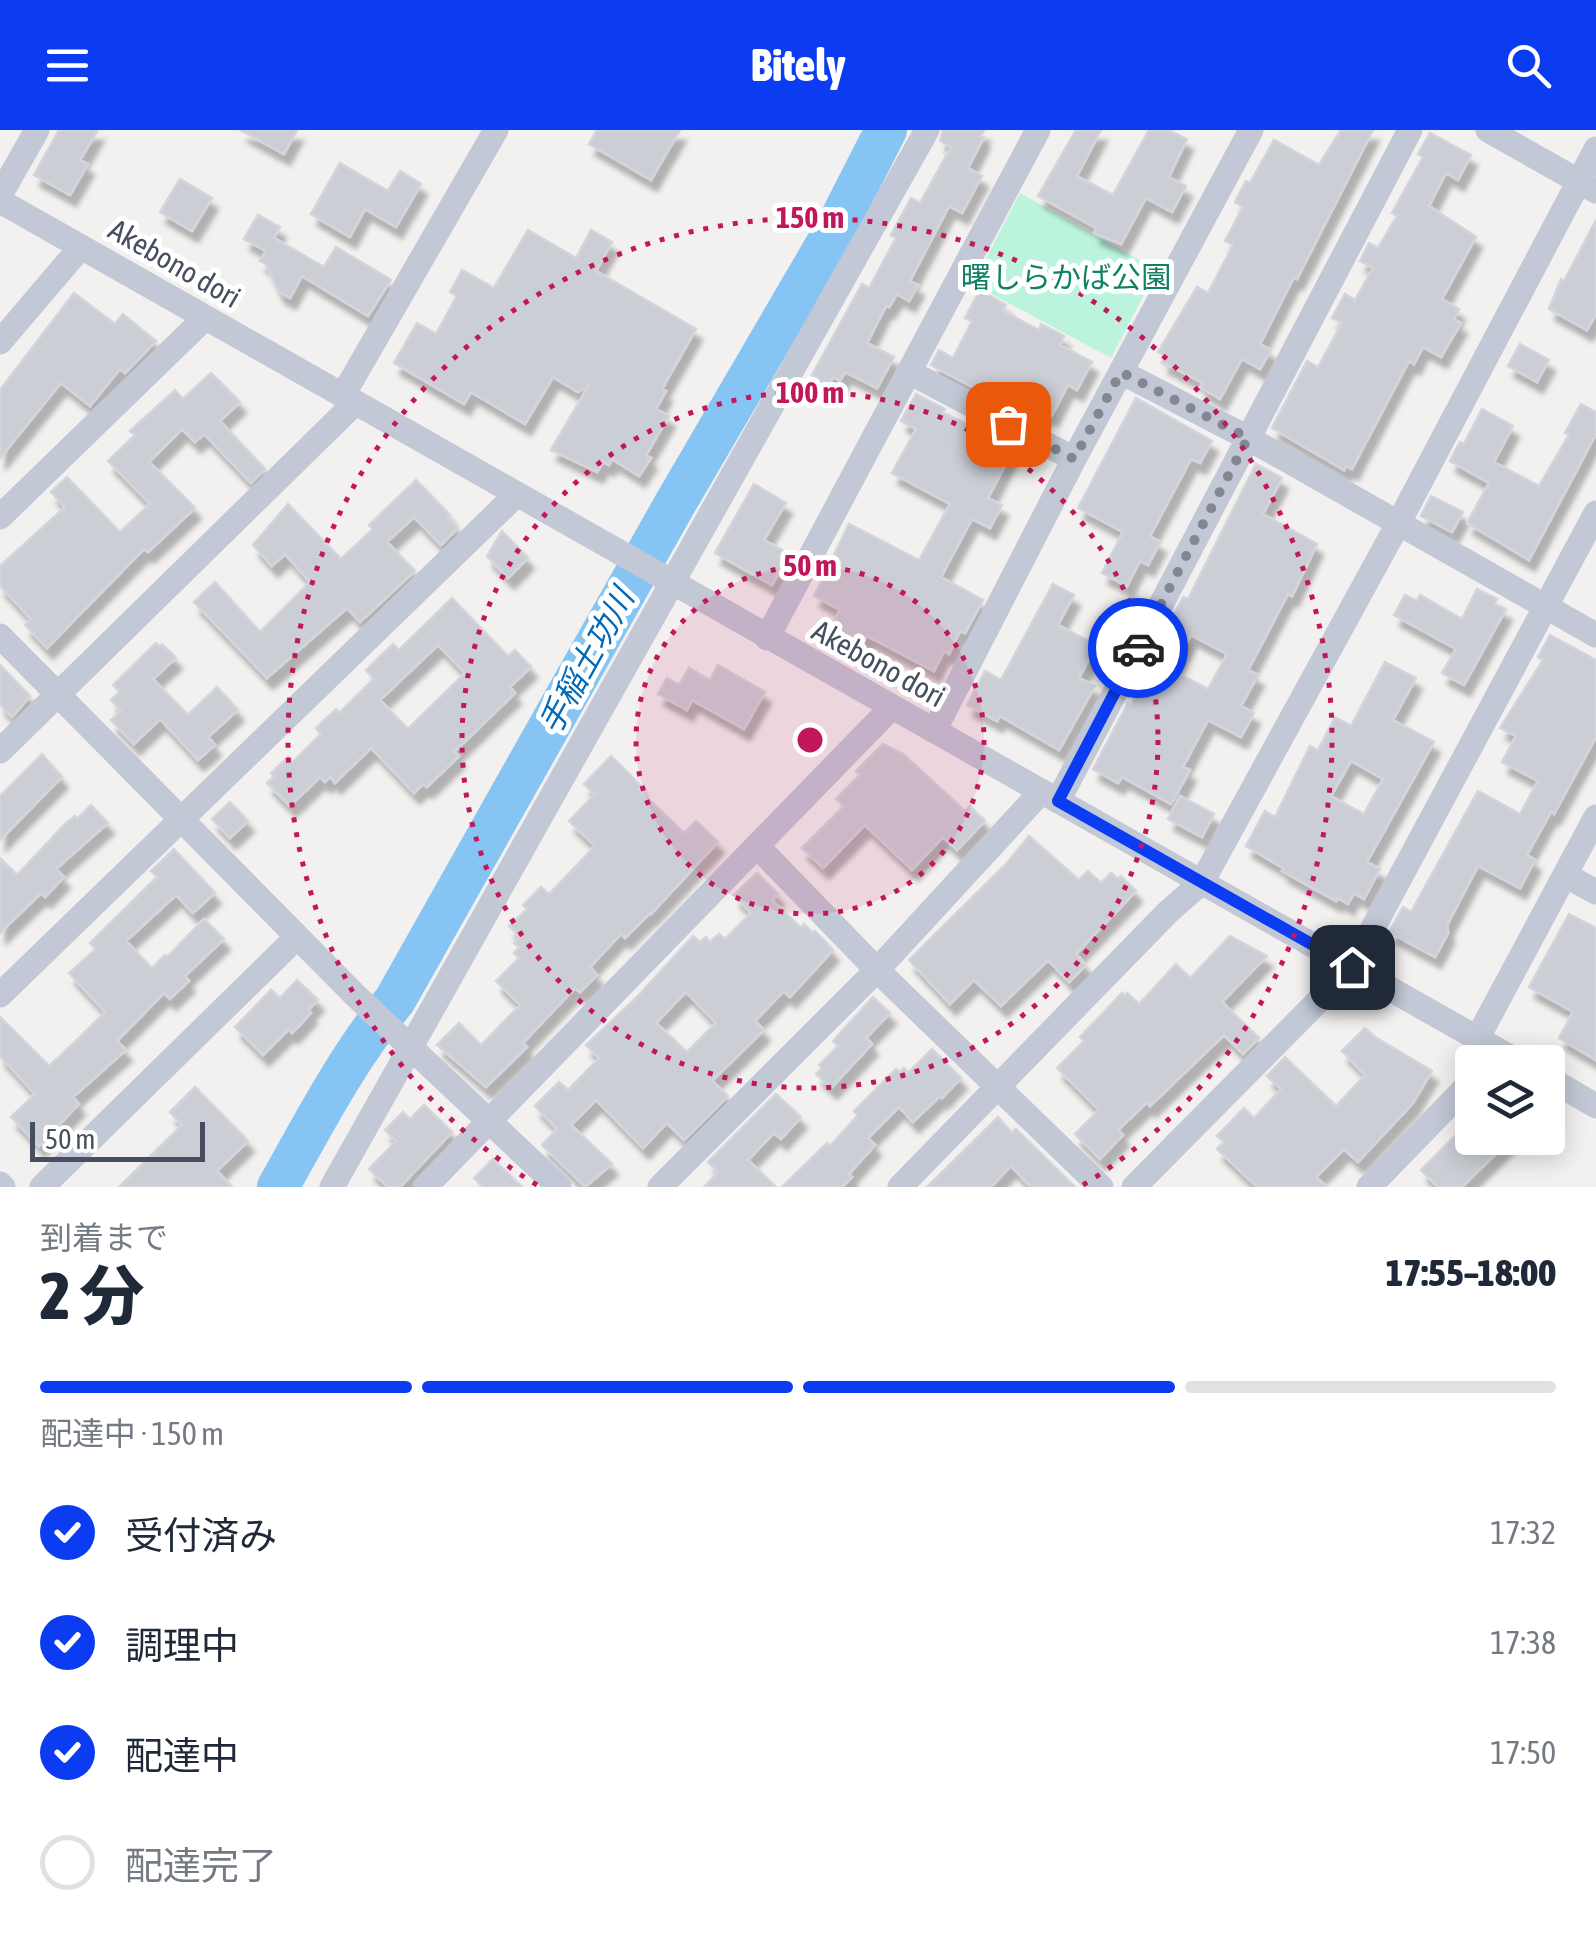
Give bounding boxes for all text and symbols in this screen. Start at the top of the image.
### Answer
icon: menu [40,38,95,93]
icon: search [1501,38,1556,93]
text: Bitely [751,39,845,91]
text: 150 m [776,200,844,234]
street label: Akebono dori [103,212,247,314]
park label: 曙しらかば公園 [961,260,1171,294]
text: 100 m [776,375,844,409]
pin [966,382,1051,467]
icon: bag [981,397,1036,452]
text: 50 m [783,548,837,582]
water label: 手稲土功川 [531,579,642,740]
courier [1088,598,1188,698]
street label: Akebono dori [807,613,951,713]
icon: car [1111,621,1166,676]
centre of rings [792,722,828,758]
pin [1310,925,1395,1010]
icon: home [1325,940,1380,995]
map controls [1455,1045,1565,1155]
button: layers [1455,1045,1565,1155]
scale bar [30,1117,205,1162]
text: 50 m [45,1123,95,1155]
text: 到着まで [40,1219,168,1256]
text: 17:55–18:00 [1386,1251,1556,1294]
text: 2 分 [40,1258,144,1333]
text: 配達中 · 150 m [40,1415,224,1452]
icon: check [40,1505,95,1560]
text: 受付済み [125,1514,277,1557]
text: 17:32 [1490,1514,1556,1551]
icon: check [40,1615,95,1670]
text: 調理中 [125,1624,239,1667]
text: 17:38 [1490,1624,1556,1661]
icon: check [40,1725,95,1780]
text: 配達中 [125,1734,239,1777]
text: 17:50 [1490,1734,1556,1771]
text: 配達完了 [125,1844,277,1887]

